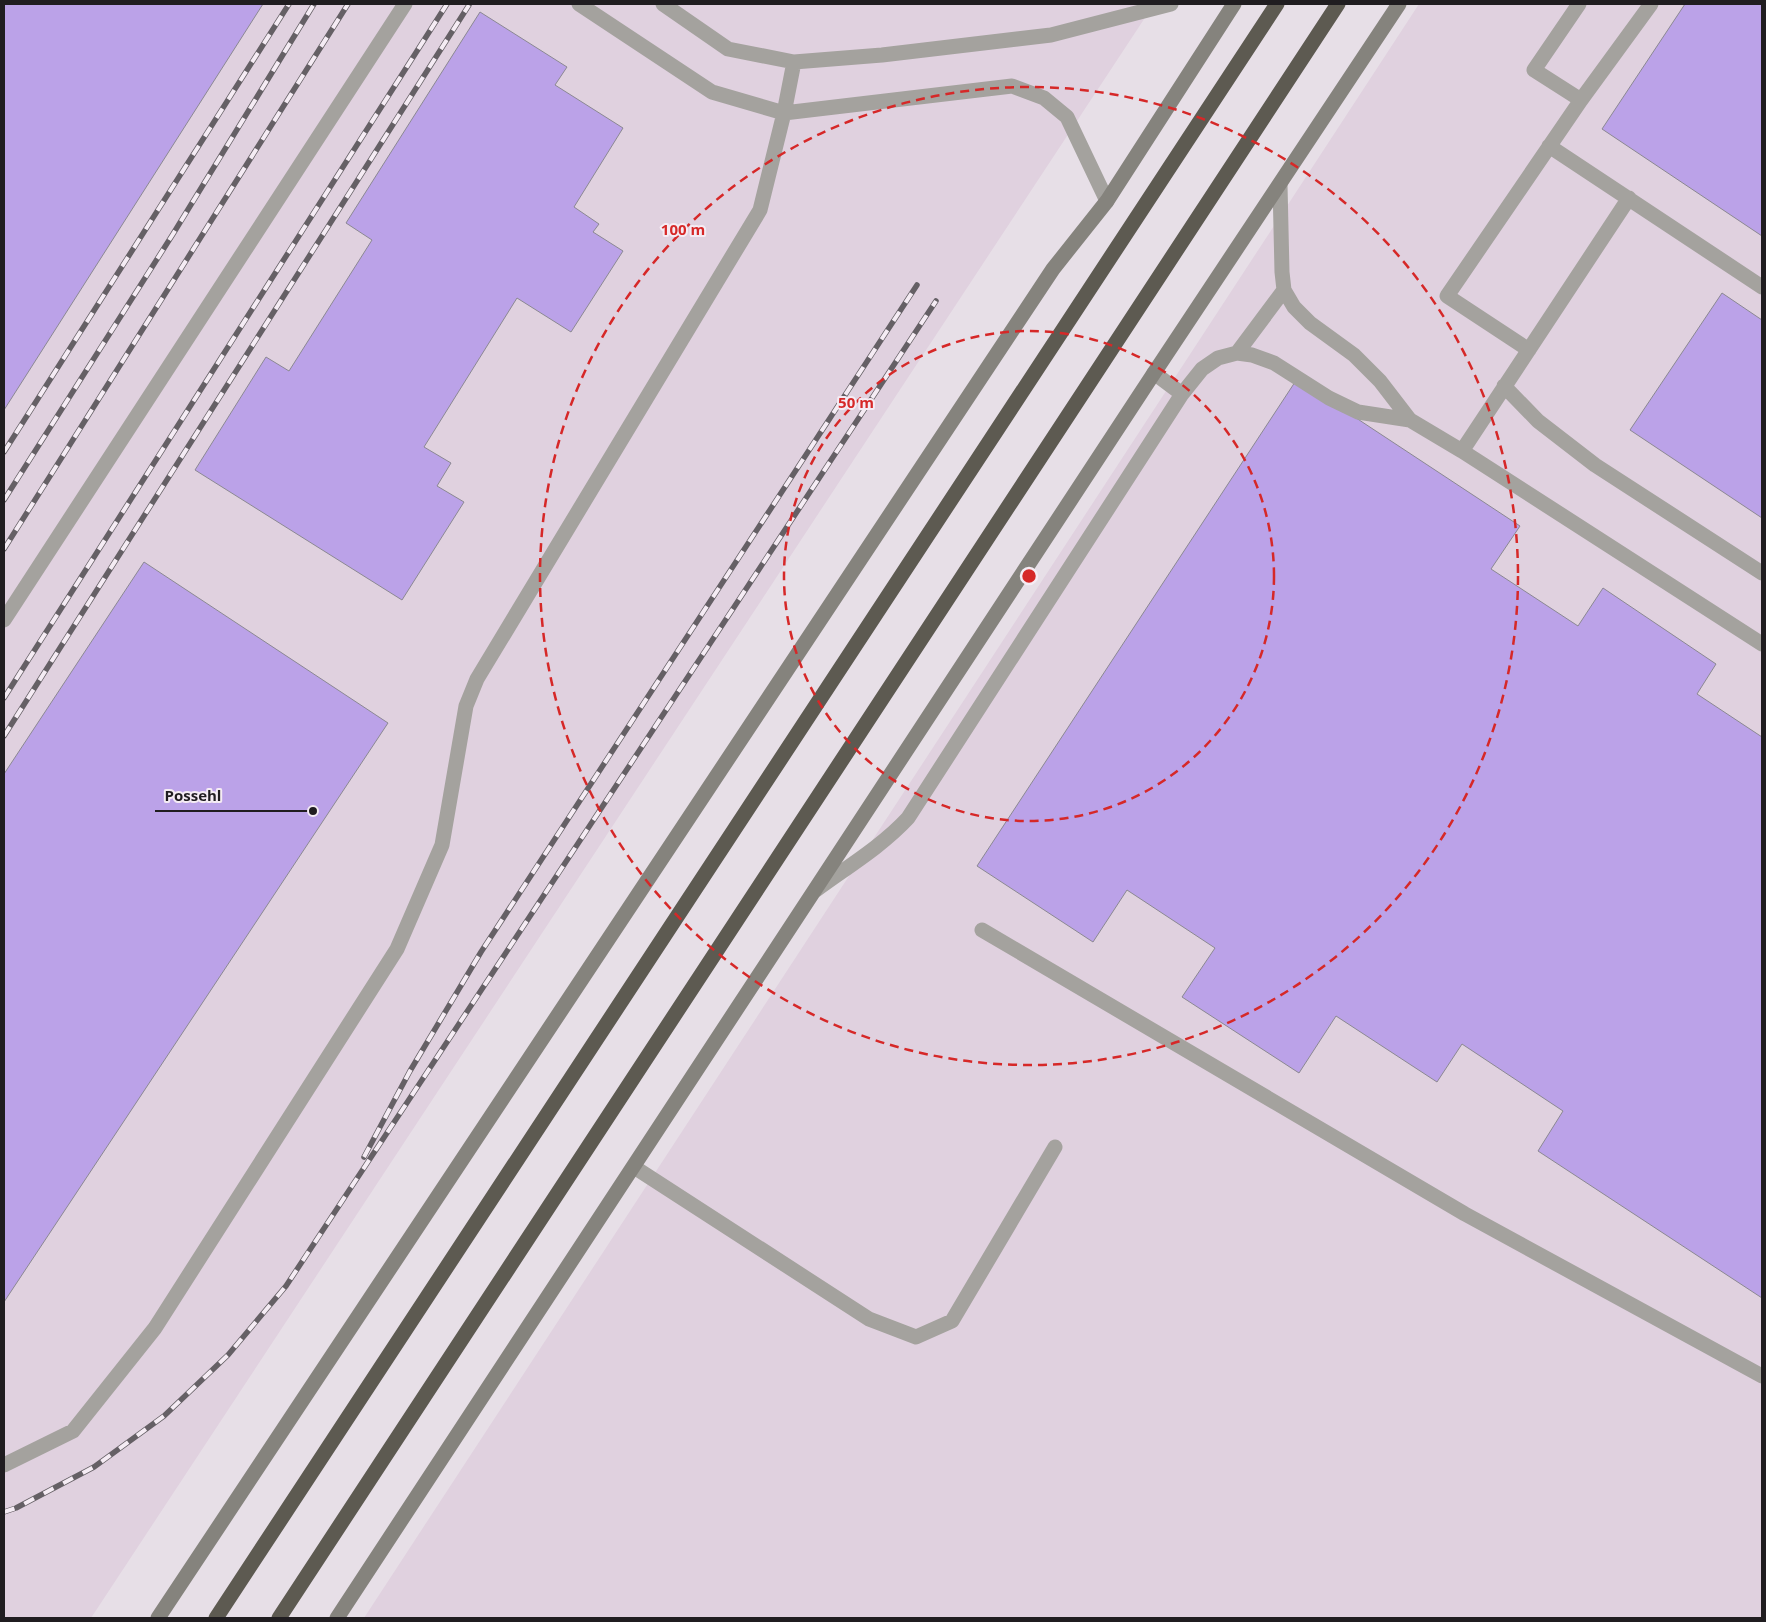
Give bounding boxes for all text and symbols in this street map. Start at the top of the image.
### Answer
text: 100 m [661,219,705,239]
text: 50 m [838,392,874,412]
centre of rings [1020,567,1038,585]
callout: Possehl [155,781,232,811]
text: Possehl [165,785,221,805]

